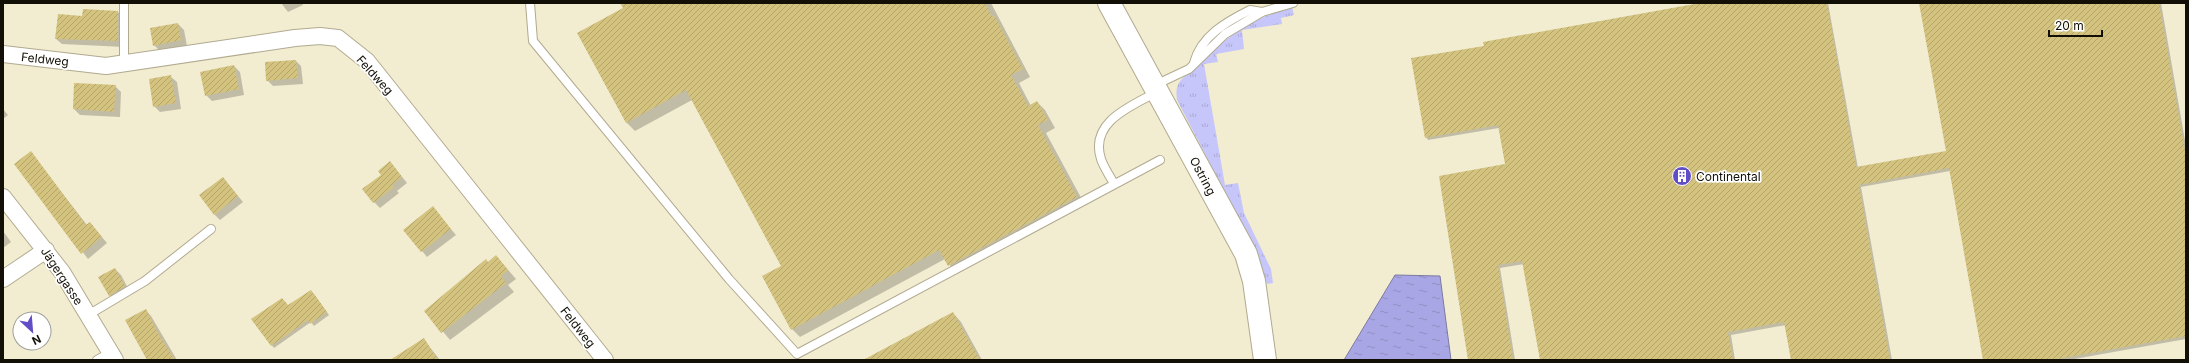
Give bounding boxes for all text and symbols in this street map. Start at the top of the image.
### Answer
scale bar [2049,12,2102,38]
text: 20 m [2055,18,2084,33]
street label: Feldweg [20,49,70,69]
street label: Feldweg [353,52,397,98]
street label: Ostring [1187,154,1219,198]
building icon: Continental [1671,165,1693,187]
place label: Continental [1696,169,1761,184]
street label: Jägergasse [38,244,86,308]
street label: Feldweg [557,304,599,350]
north arrow [12,311,52,351]
text: N [30,332,43,348]

